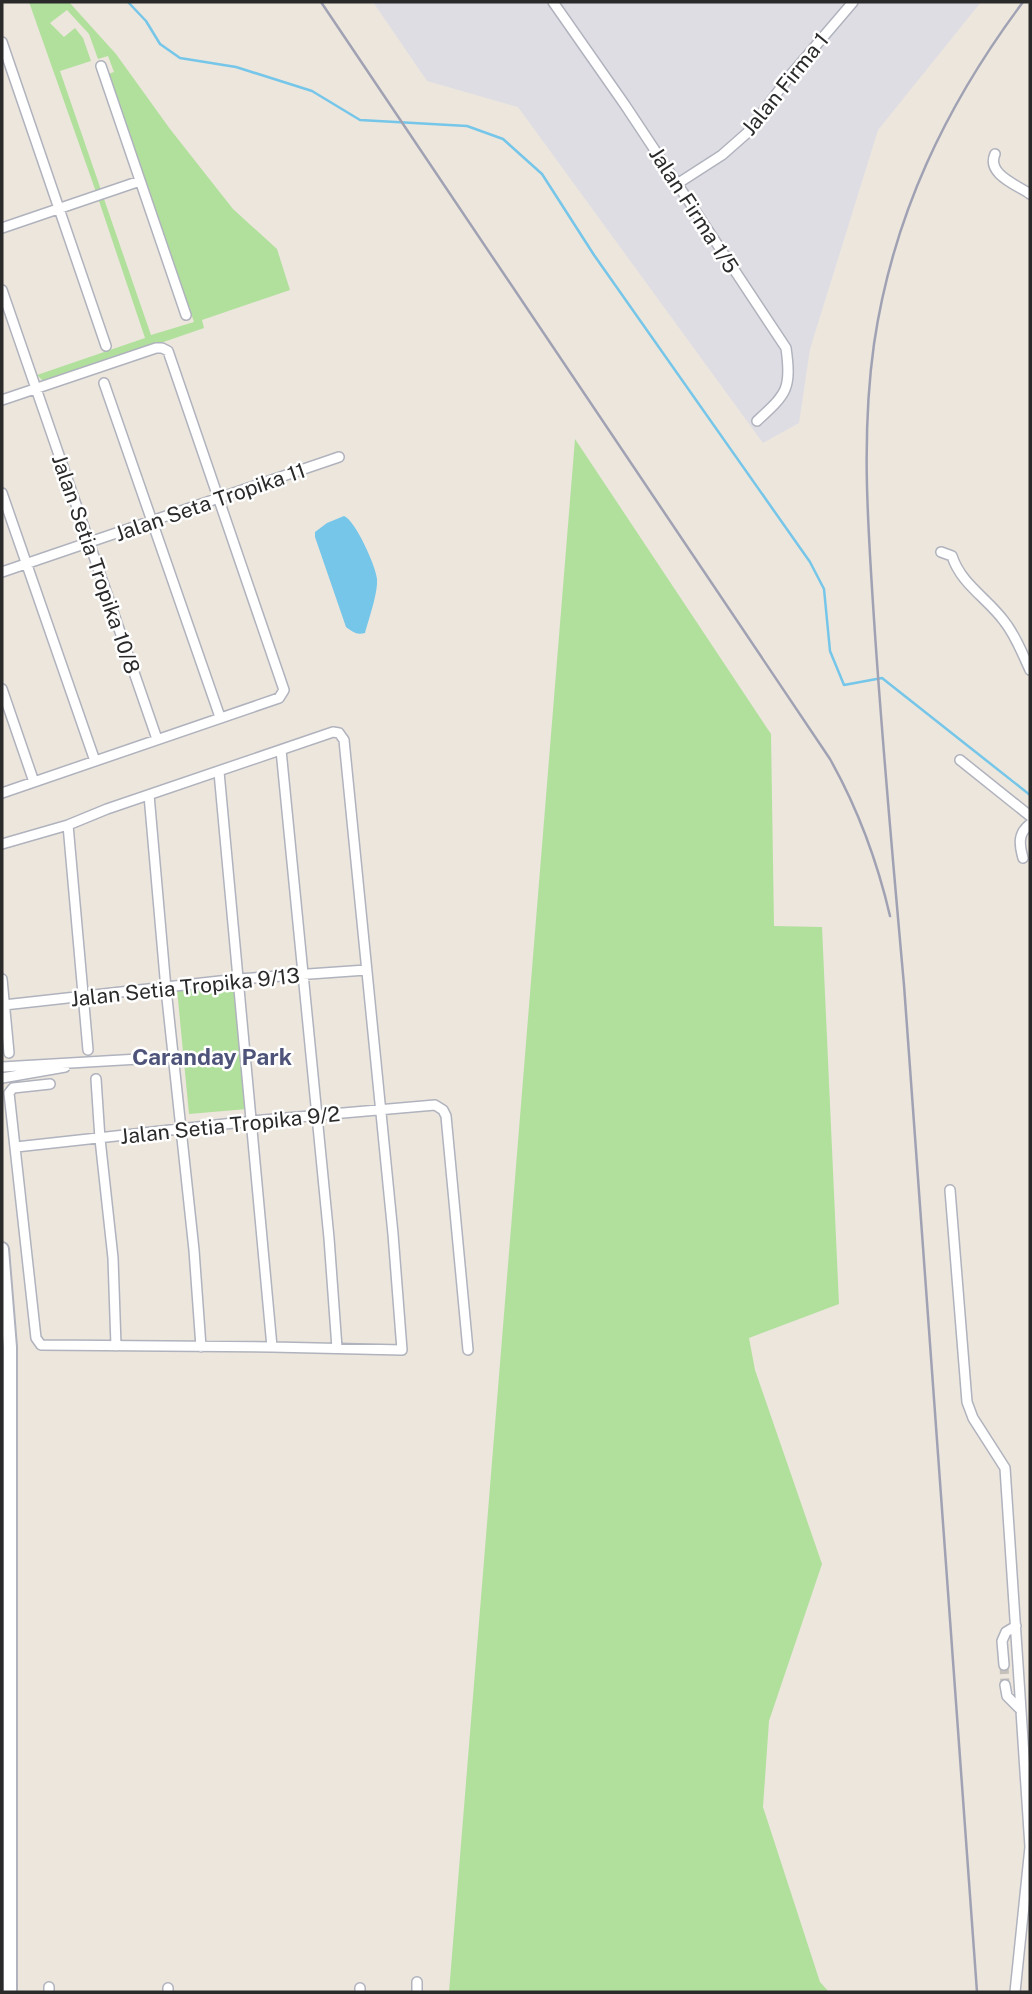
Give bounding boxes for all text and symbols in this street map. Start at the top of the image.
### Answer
street label: Jalan Firma 1 [736,28,834,140]
street label: Jalan Firma 1/5 [644,142,744,278]
street label: Jalan Setia Tropika 10/8 [47,451,145,677]
street label: Jalan Seta Tropika 11 [111,458,309,546]
street label: Jalan Setia Tropika 9/13 [69,963,301,1011]
district label: Caranday Park [132,1043,292,1070]
street label: Jalan Setia Tropika 9/2 [119,1101,341,1149]

